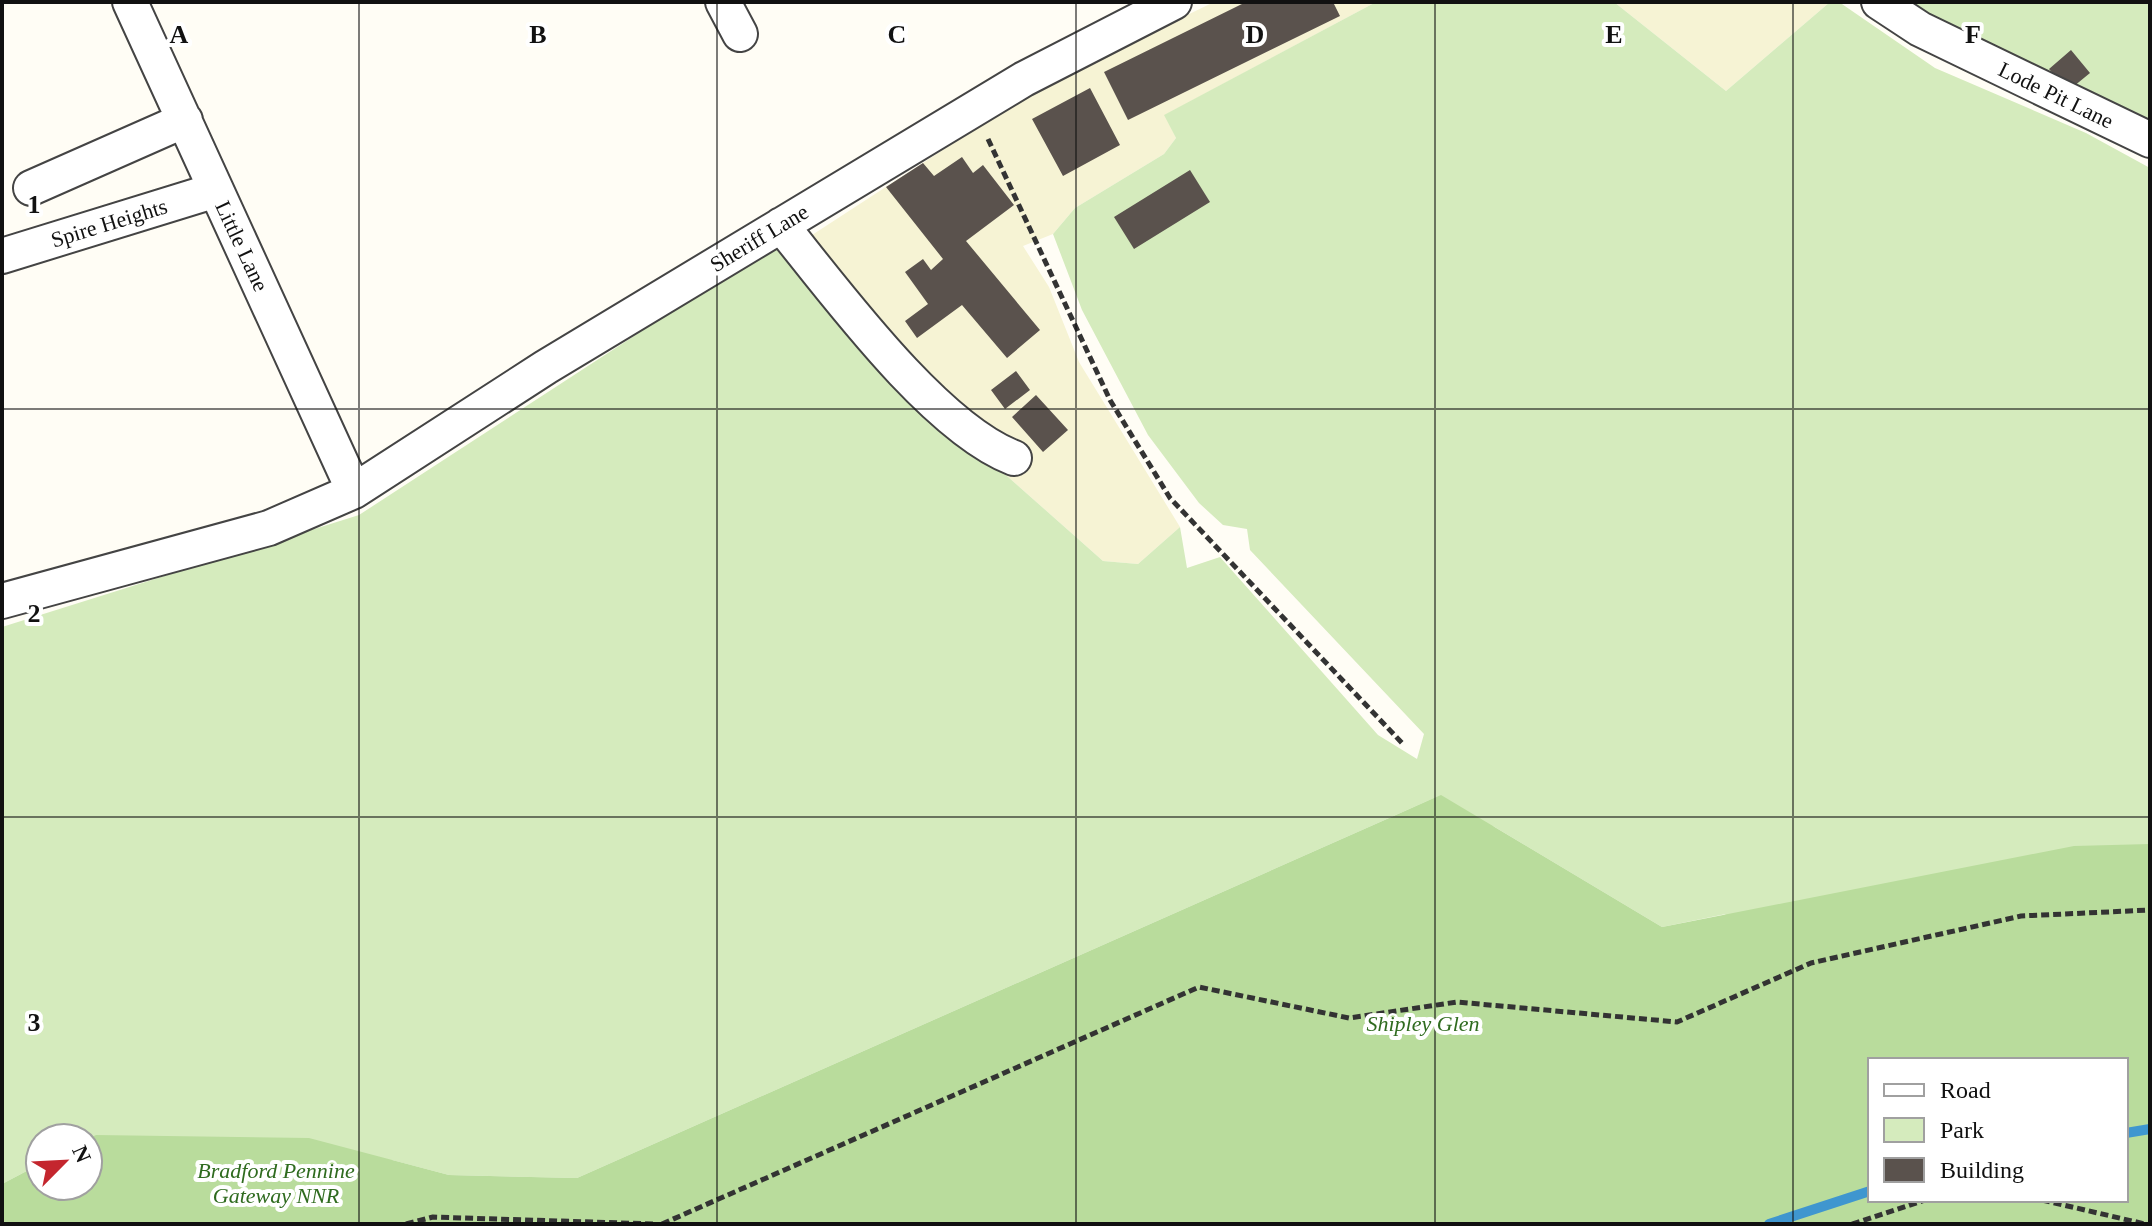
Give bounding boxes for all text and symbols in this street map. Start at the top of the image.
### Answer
text: A [170,20,189,49]
text: B [529,20,547,49]
text: C [888,20,906,49]
text: D [1246,20,1264,49]
text: E [1605,20,1623,49]
text: F [1965,20,1981,49]
street label: Lode Pit Lane [1995,56,2117,134]
text: 1 [28,190,41,219]
street label: Spire Heights [48,193,170,253]
street label: Little Lane [210,197,274,295]
street label: Sheriff Lane [705,199,813,277]
text: 2 [28,599,41,628]
text: 3 [28,1008,41,1037]
park label: Shipley Glen [1366,1011,1480,1036]
legend [1868,1058,2128,1202]
text: Road [1940,1077,1991,1103]
text: Park [1940,1117,1984,1143]
north arrow [24,1122,104,1202]
text: N [67,1142,97,1167]
text: Building [1940,1157,2024,1183]
park label: Bradford Pennine Gateway NNR [197,1158,355,1208]

